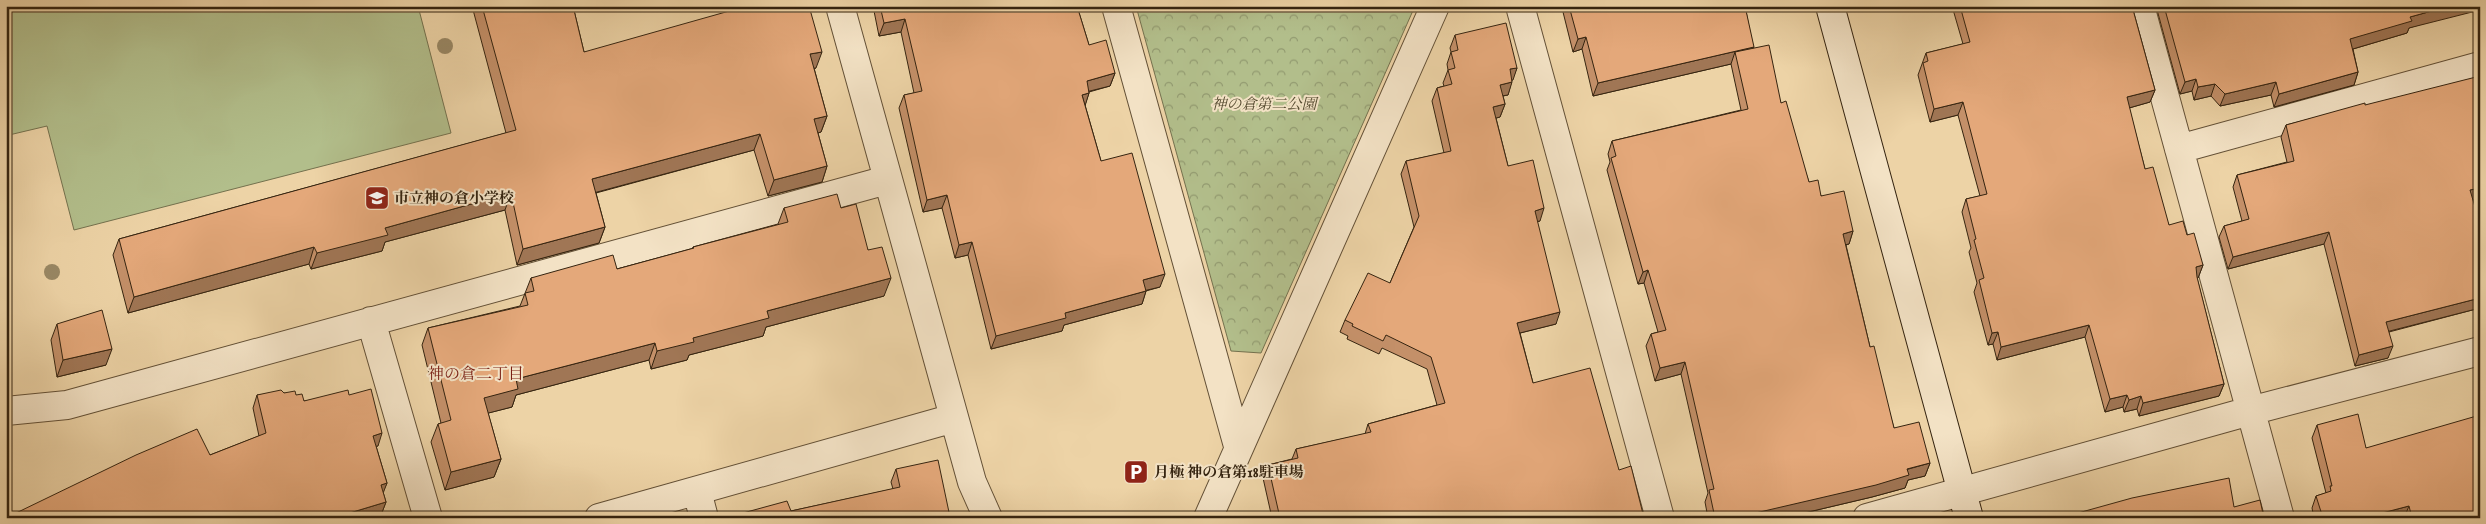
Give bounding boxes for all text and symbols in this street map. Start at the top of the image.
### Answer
park label: 神の倉第二公園 [1211,95,1319,114]
school or university icon: 市立神の倉小学校 [364,185,390,211]
place label: 市立神の倉小学校 [394,189,514,208]
district label: 神の倉二丁目 [428,365,524,385]
parking icon: 月極 神の倉第18駐車場 [1123,459,1149,485]
place label: 月極 神の倉第18駐車場 [1154,463,1304,482]

